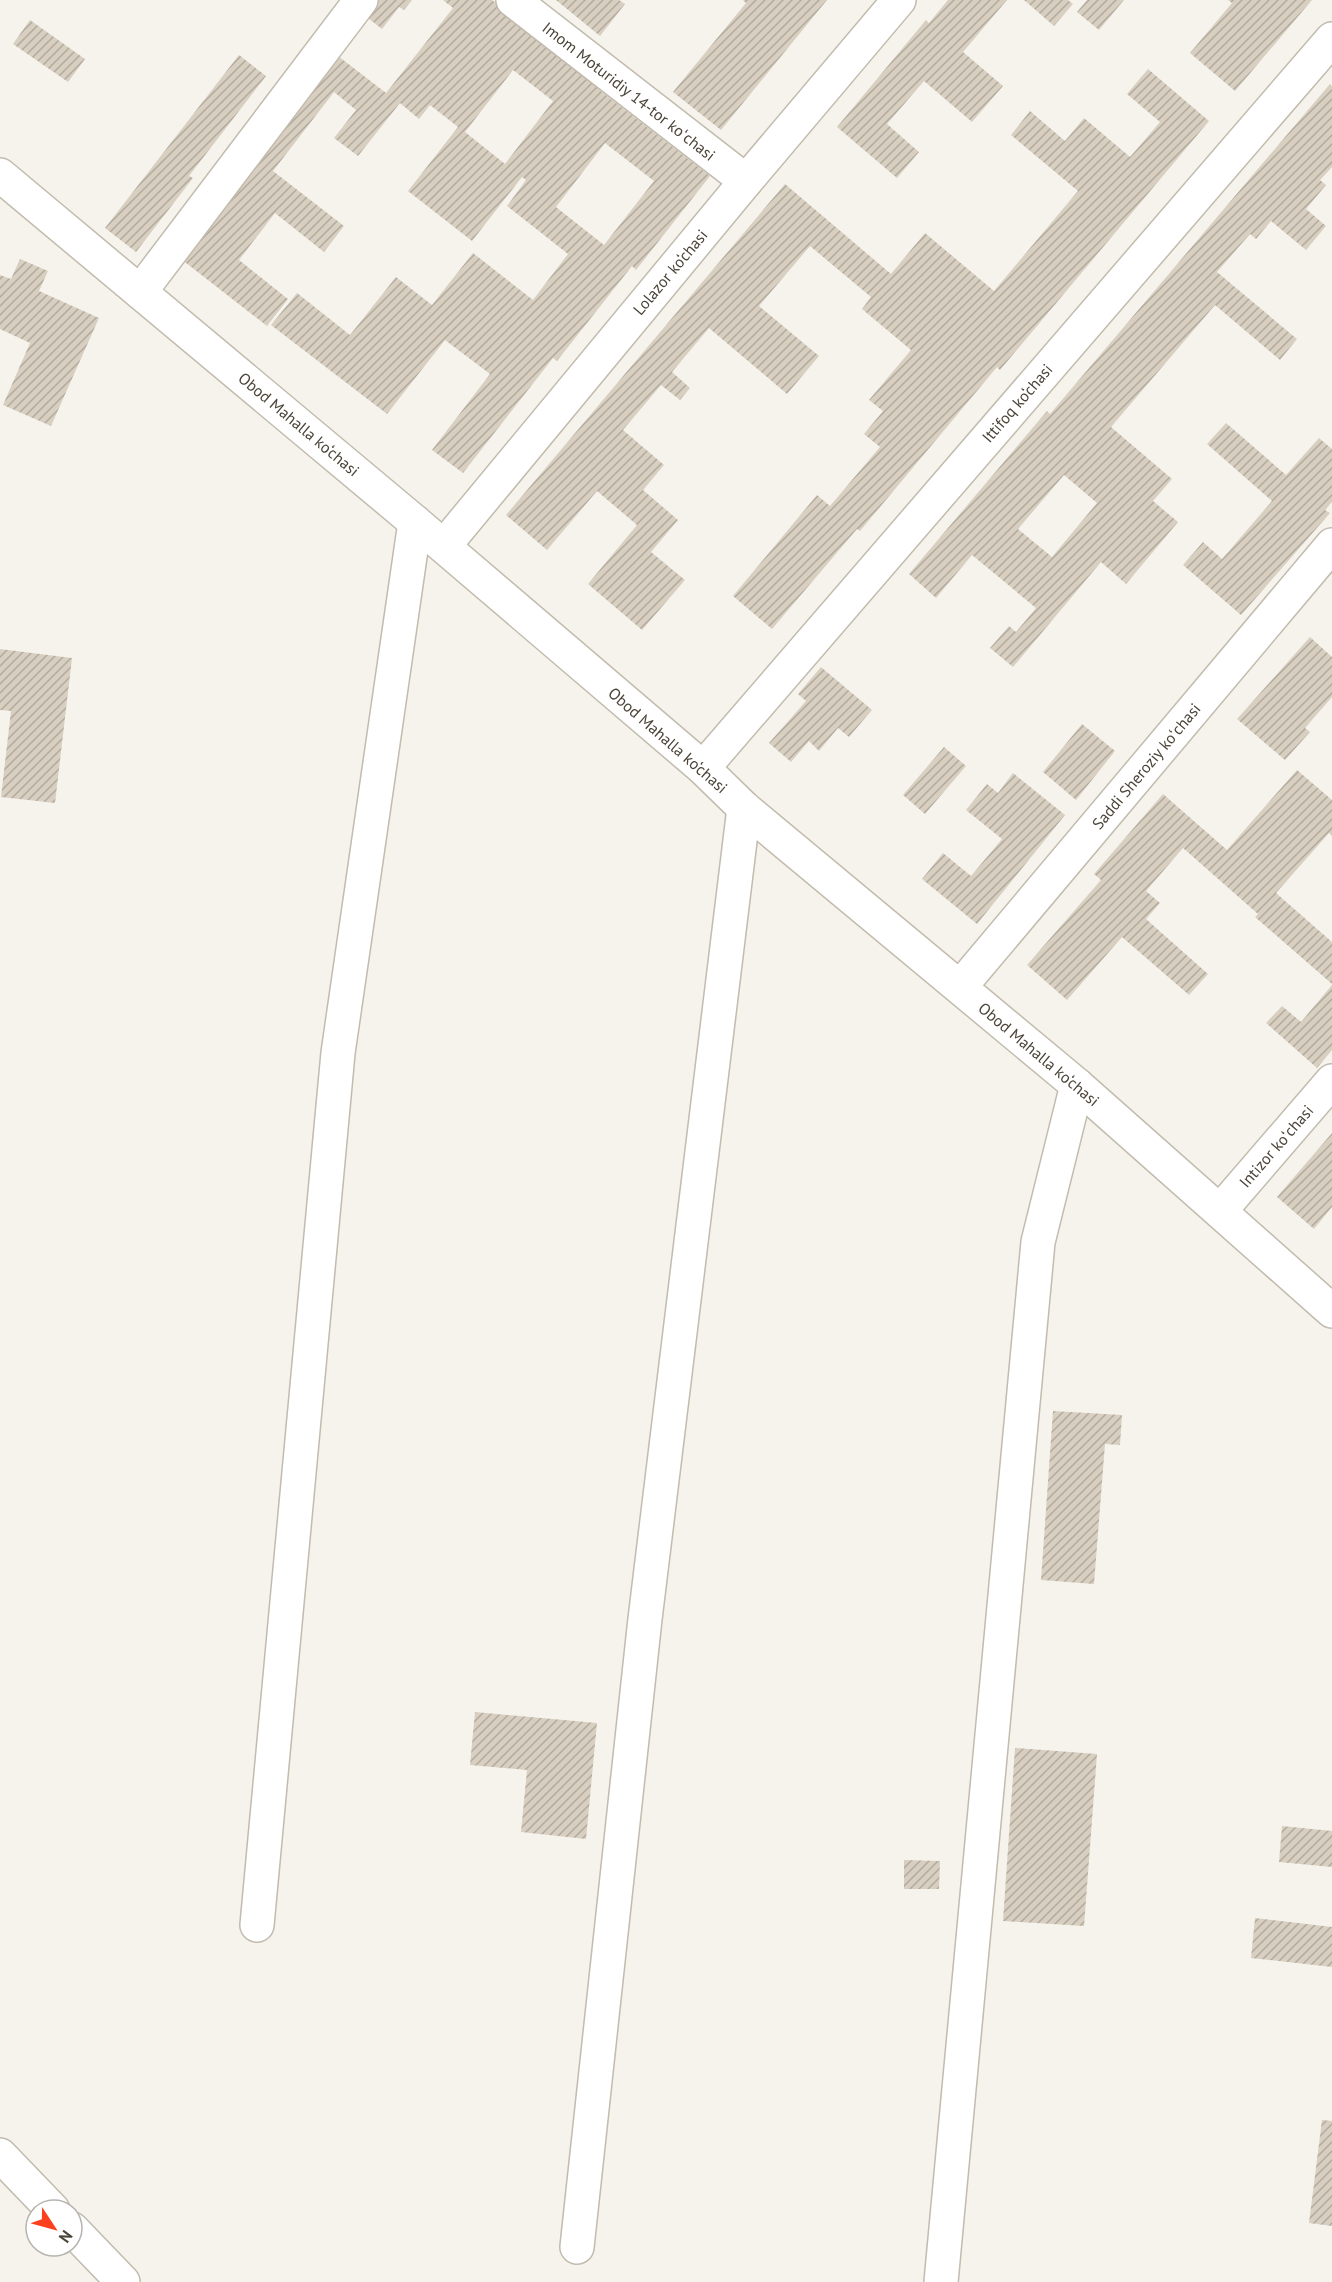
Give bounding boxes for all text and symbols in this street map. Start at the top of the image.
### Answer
street label: Imom Moturidiy 14-tor koʻchasi [539,17,719,165]
street label: Lolazor ko‘chasi [628,225,712,319]
street label: Ittifoq ko‘chasi [977,360,1057,446]
street label: Obod Mahalla ko‘chasi [235,368,363,480]
street label: Obod Mahalla ko‘chasi [604,683,732,797]
street label: Saddi Sheroziy koʻchasi [1087,699,1205,833]
street label: Obod Mahalla ko‘chasi [975,998,1103,1110]
street label: Intizor koʻchasi [1235,1101,1317,1191]
north arrow [24,2198,84,2258]
text: N [55,2227,77,2247]

